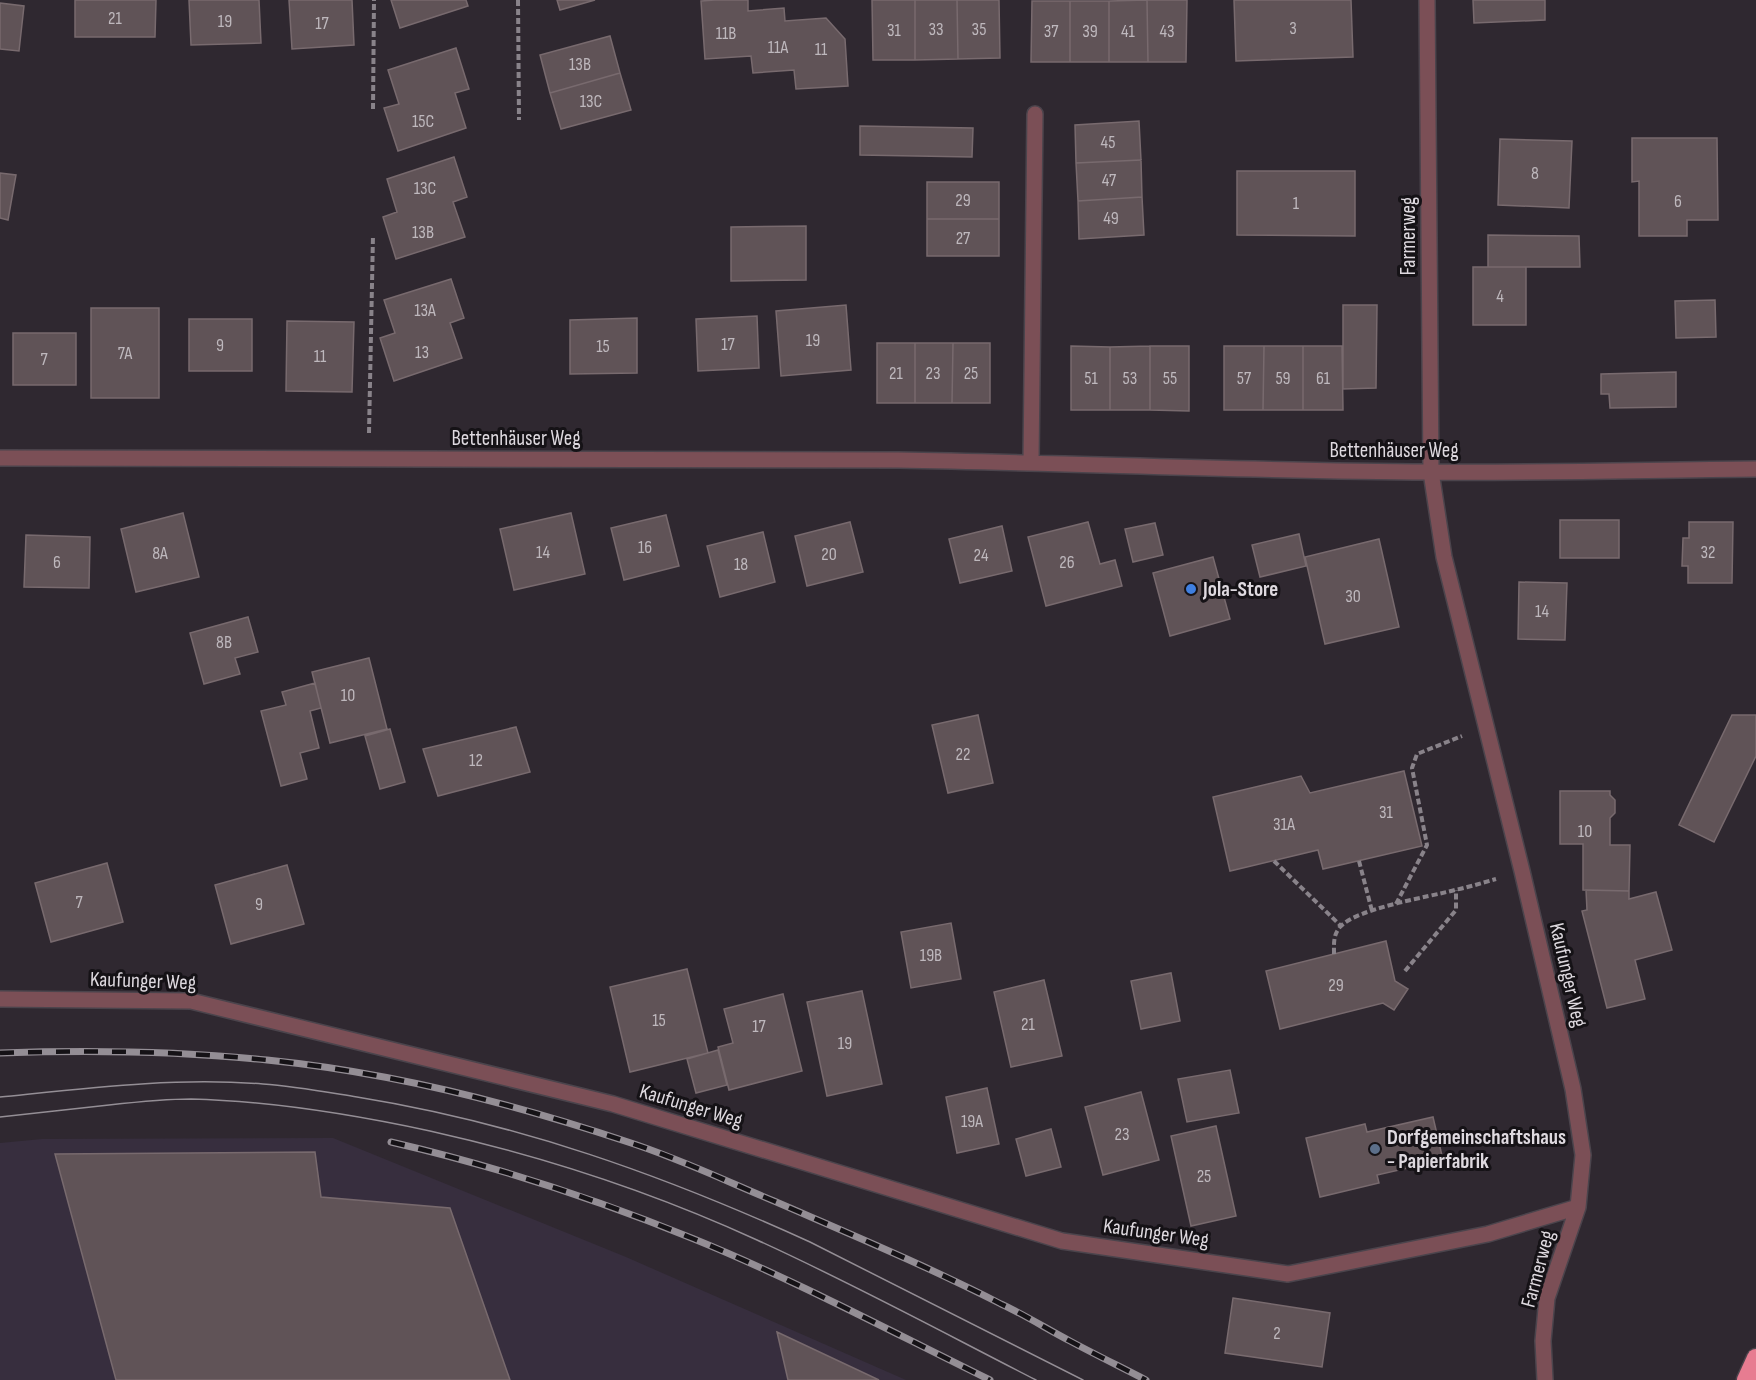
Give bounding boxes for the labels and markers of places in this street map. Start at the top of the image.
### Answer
place label: Jola-Store [1202,577,1278,602]
marker: Jola-Store [1184,582,1198,596]
place label: Dorfgemeinschaftshaus - Papierfabrik [1387,1125,1566,1174]
marker: Dorfgemeinschaftshaus - Papierfabrik [1368,1142,1382,1156]

